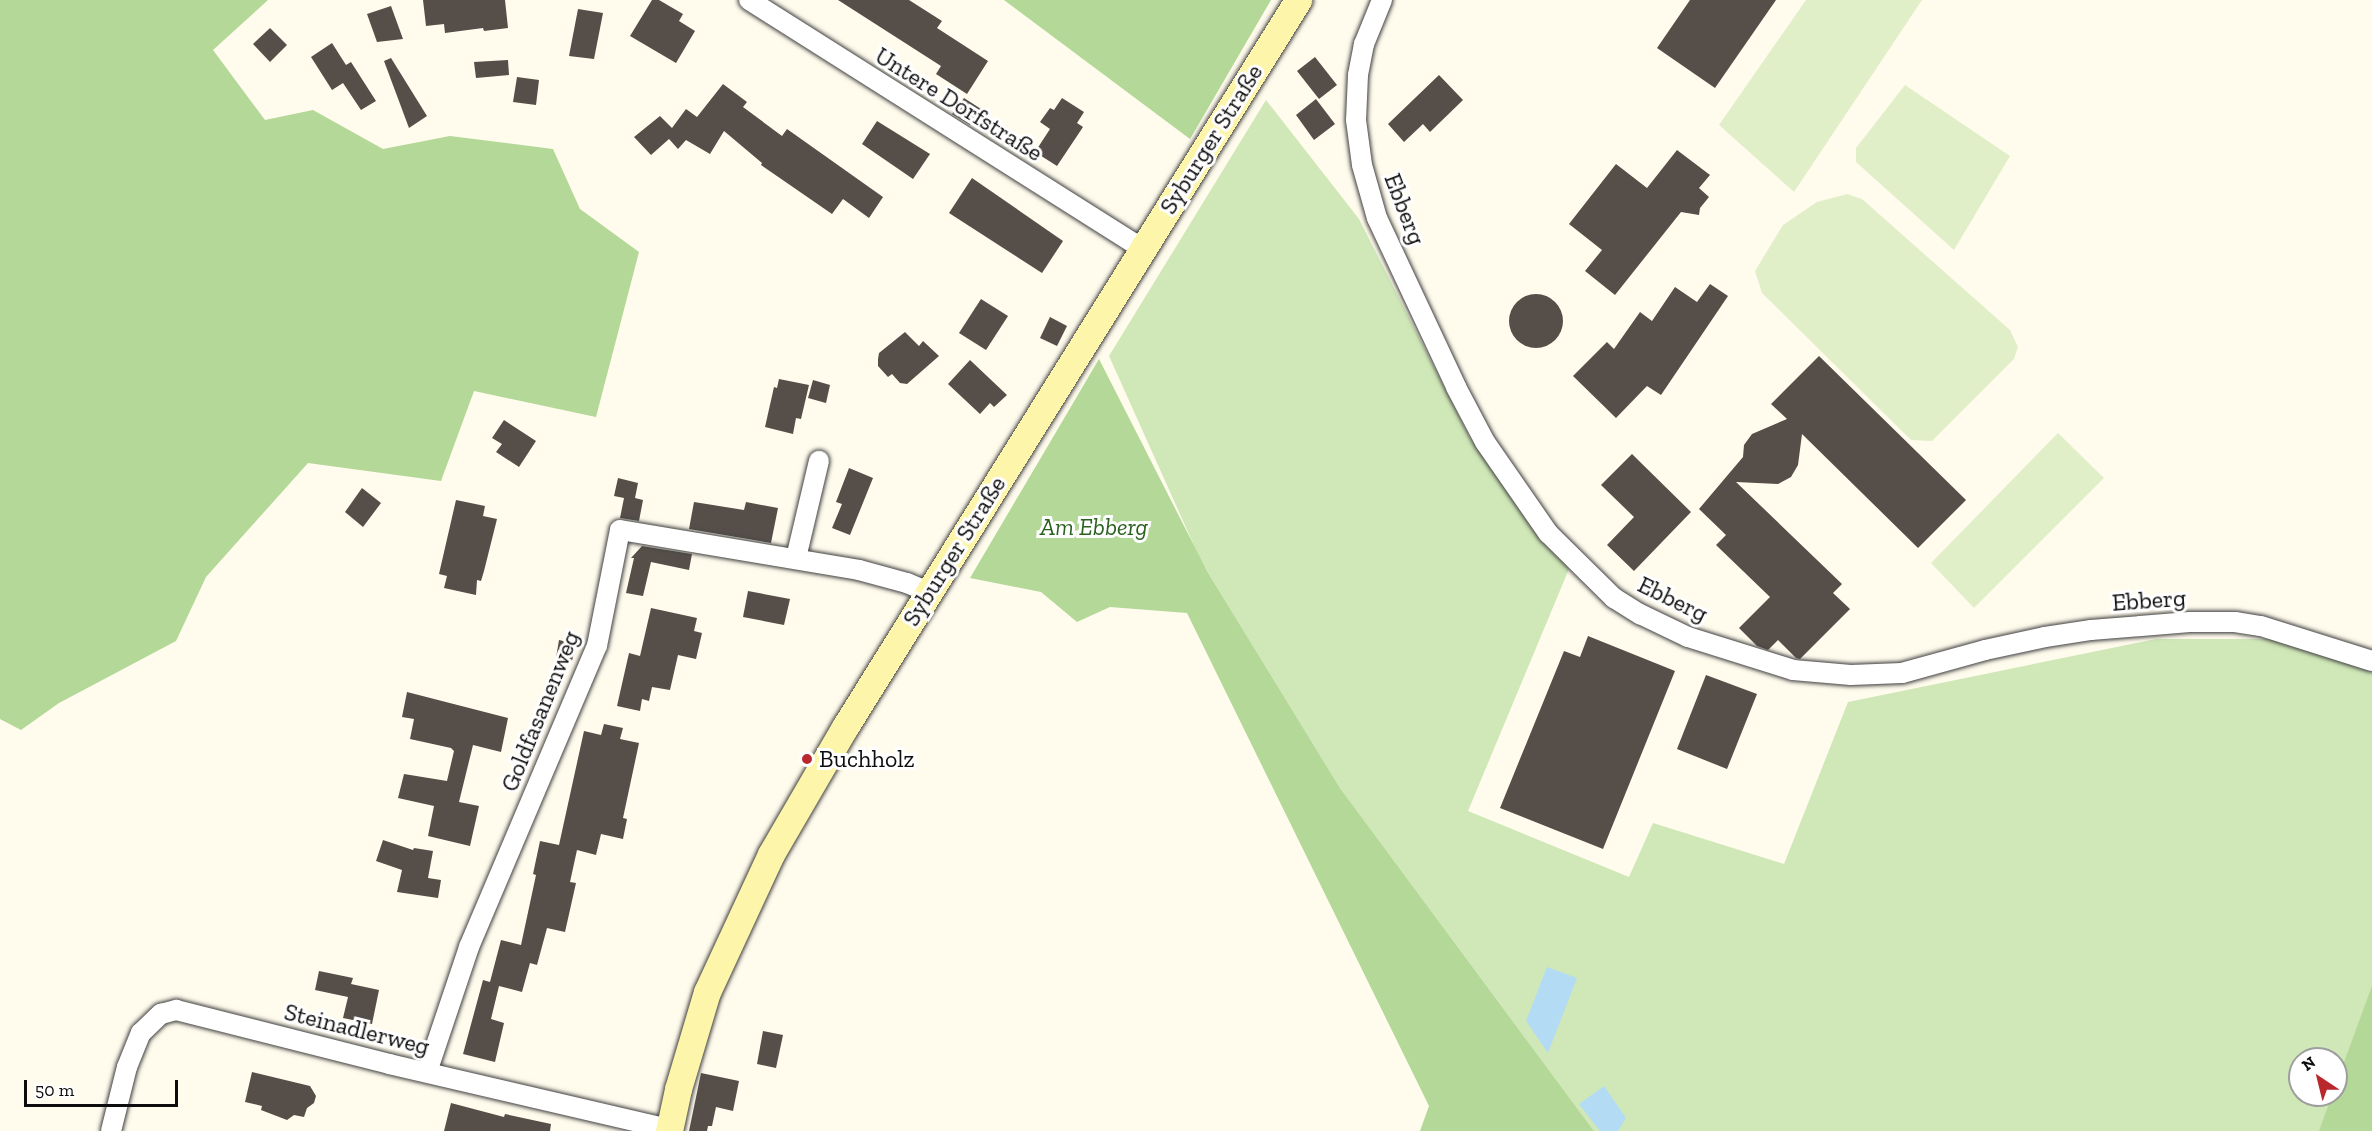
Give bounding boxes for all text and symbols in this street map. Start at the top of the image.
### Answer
street label: Untere Dorfstraße [870,41,1048,167]
street label: Syburger Straße [1153,59,1269,219]
street label: Ebberg [1378,169,1432,249]
street label: Syburger Straße [896,471,1012,631]
park label: Am Ebberg [1040,513,1148,541]
street label: Ebberg [1633,570,1713,628]
street label: Ebberg [2111,583,2187,617]
street label: Goldfasanenweg [495,626,585,796]
place label: Buchholz [819,745,915,773]
marker: Buchholz [800,752,814,766]
street label: Steinadlerweg [281,997,433,1061]
north arrow [2288,1047,2348,1107]
text: N [2298,1052,2319,1075]
scale bar [27,1068,182,1106]
text: 50 m [35,1079,74,1101]

